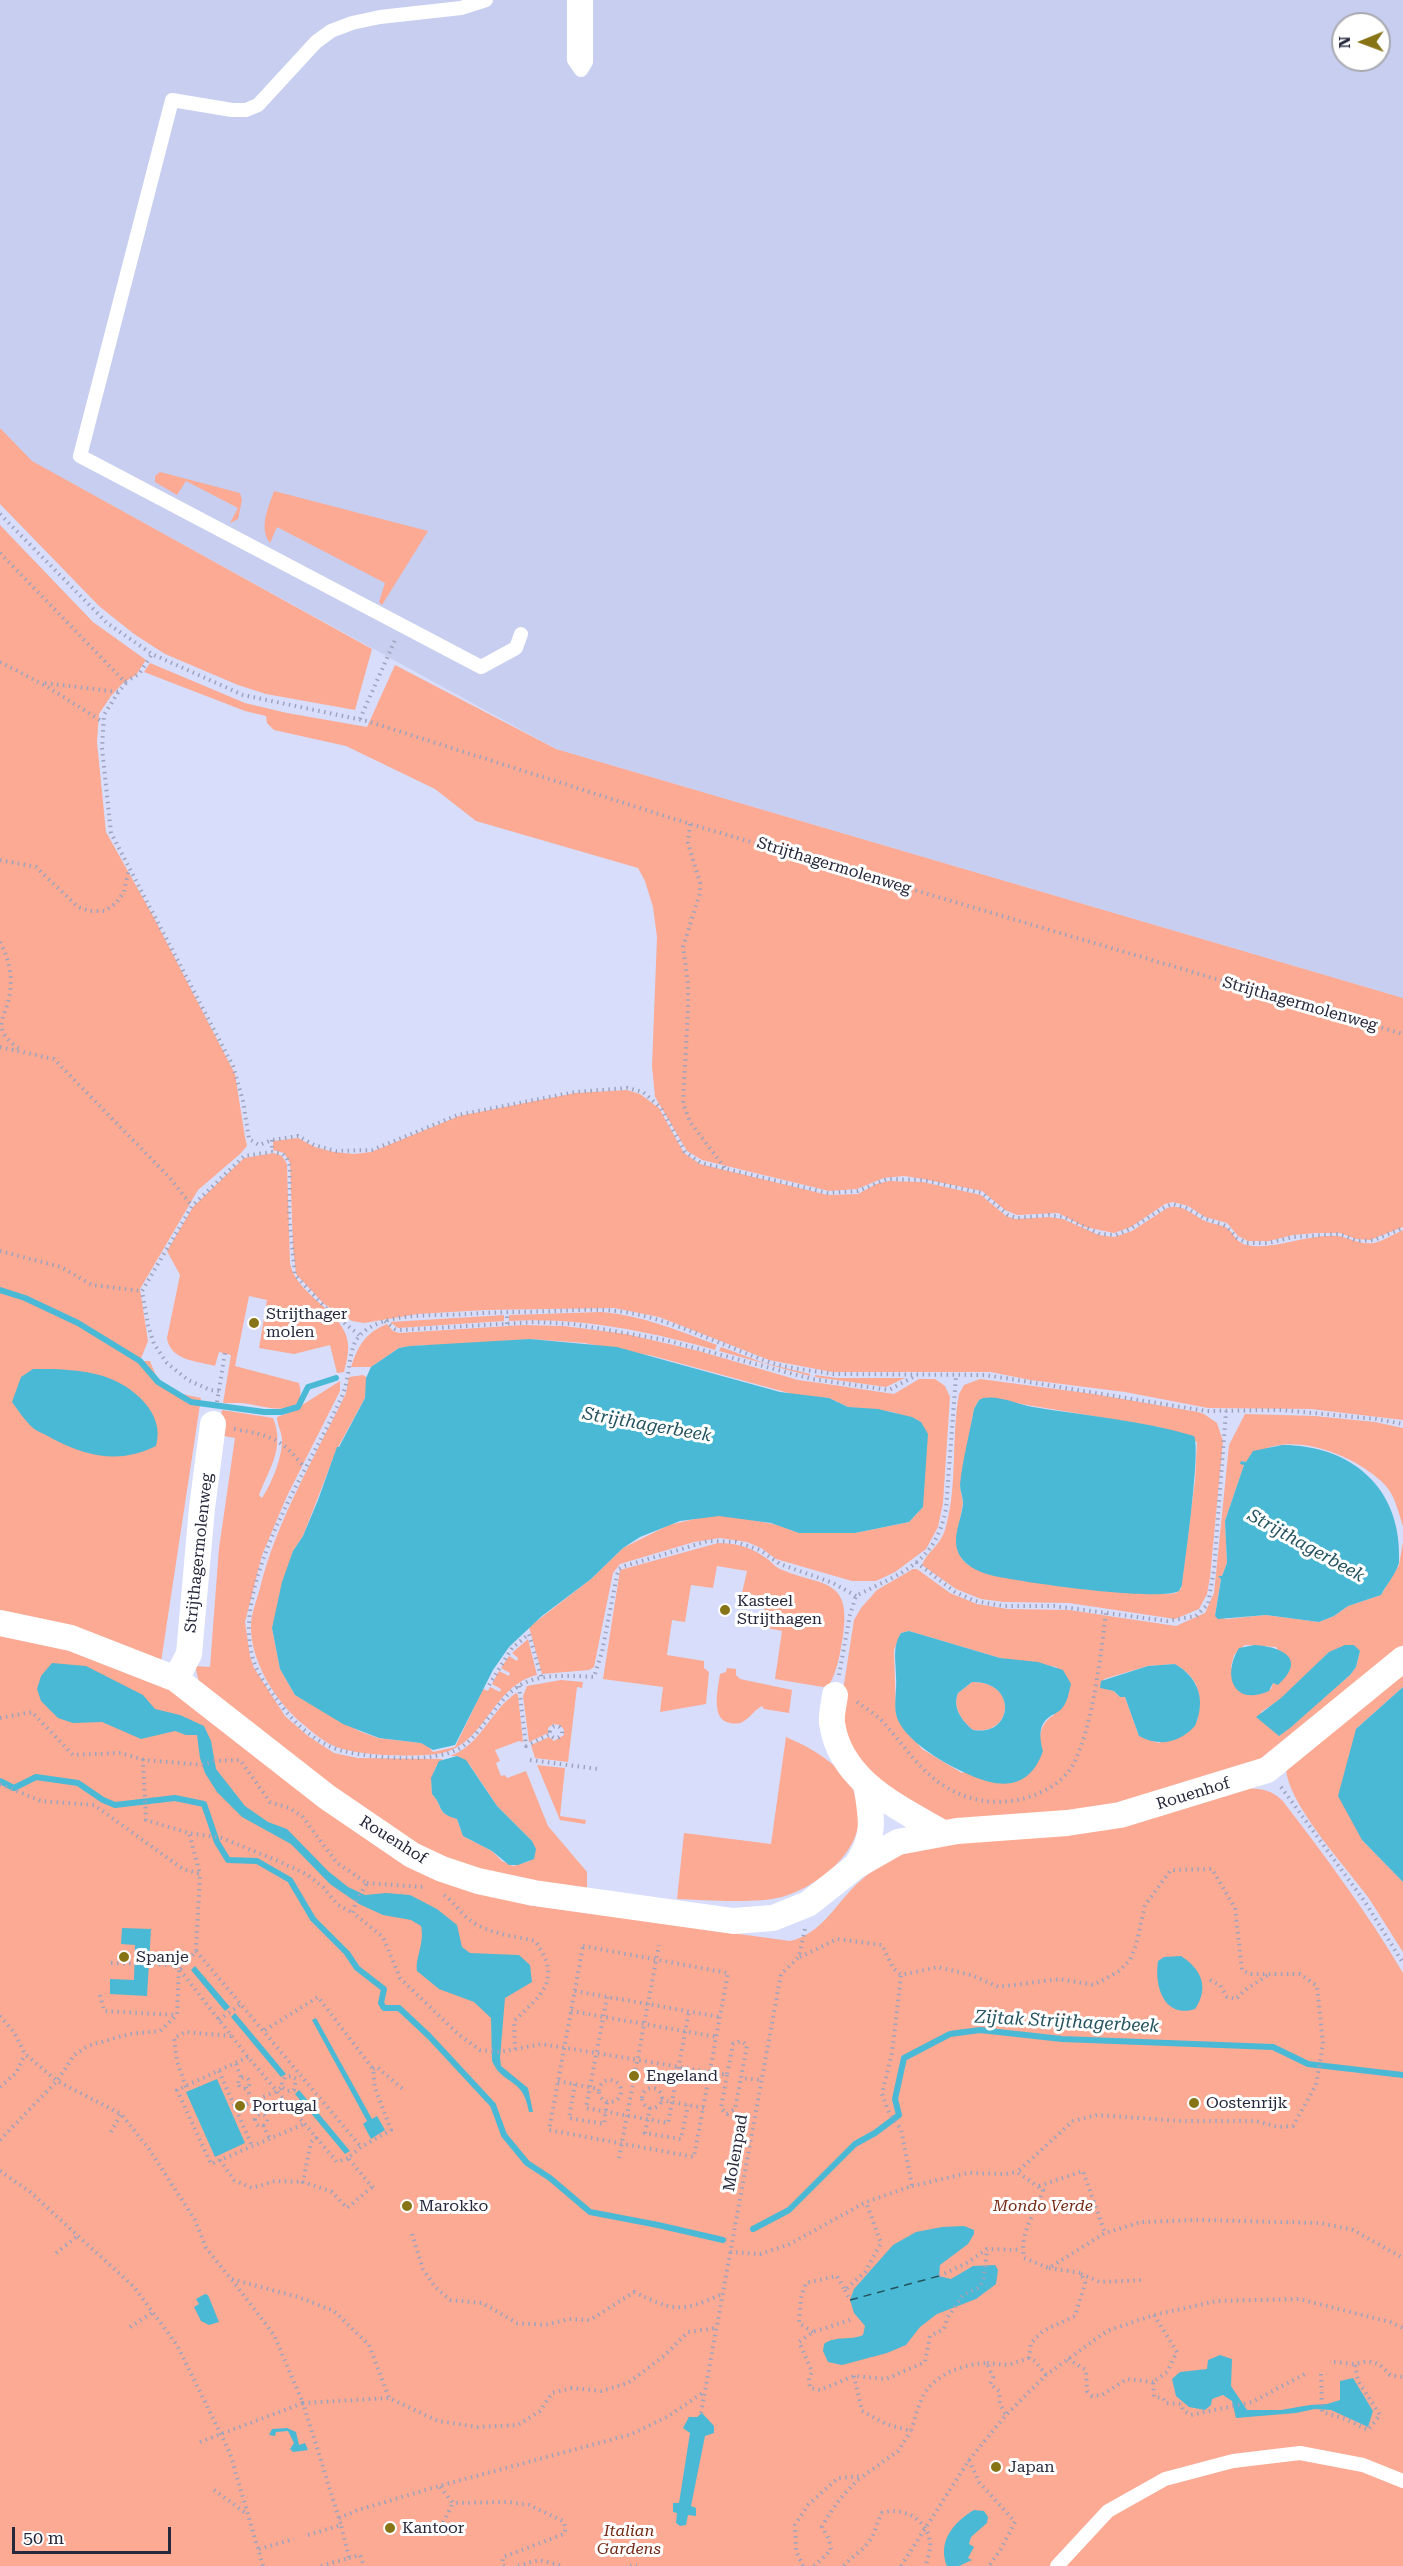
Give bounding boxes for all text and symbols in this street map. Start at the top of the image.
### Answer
north arrow [1331,12,1391,72]
text: N [1335,36,1354,49]
street label: Strijthagermolenweg [755,833,913,899]
street label: Strijthagermolenweg [1220,973,1380,1035]
place label: Strijthager molen [266,1304,347,1342]
marker: Strijthager molen [247,1316,261,1330]
water label: Strijthagerbeek [581,1403,713,1447]
street label: Strijthagermolenweg [181,1472,217,1634]
water label: Strijthagerbeek [1244,1505,1368,1587]
place label: Kasteel Strijthagen [737,1591,822,1629]
marker: Kasteel Strijthagen [718,1603,732,1617]
street label: Rouenhof [1154,1774,1232,1814]
street label: Rouenhof [356,1812,430,1868]
place label: Spanje [136,1947,189,1967]
marker: Spanje [117,1950,131,1964]
water label: Zijtak Strijthagerbeek [974,2006,1160,2038]
place label: Engeland [646,2066,718,2086]
marker: Engeland [627,2069,641,2083]
place label: Oostenrijk [1206,2093,1288,2113]
place label: Portugal [252,2096,317,2116]
marker: Oostenrijk [1187,2096,1201,2110]
marker: Portugal [233,2099,247,2113]
street label: Molenpad [720,2113,752,2193]
place label: Marokko [419,2196,488,2216]
park label: Mondo Verde [993,2196,1093,2216]
marker: Marokko [400,2199,414,2213]
place label: Japan [1008,2457,1055,2477]
marker: Japan [989,2460,1003,2474]
scale bar [15,2515,174,2553]
place label: Kantoor [402,2518,464,2538]
marker: Kantoor [383,2521,397,2535]
park label: Italian Gardens [597,2521,661,2559]
text: 50 m [23,2527,64,2548]

